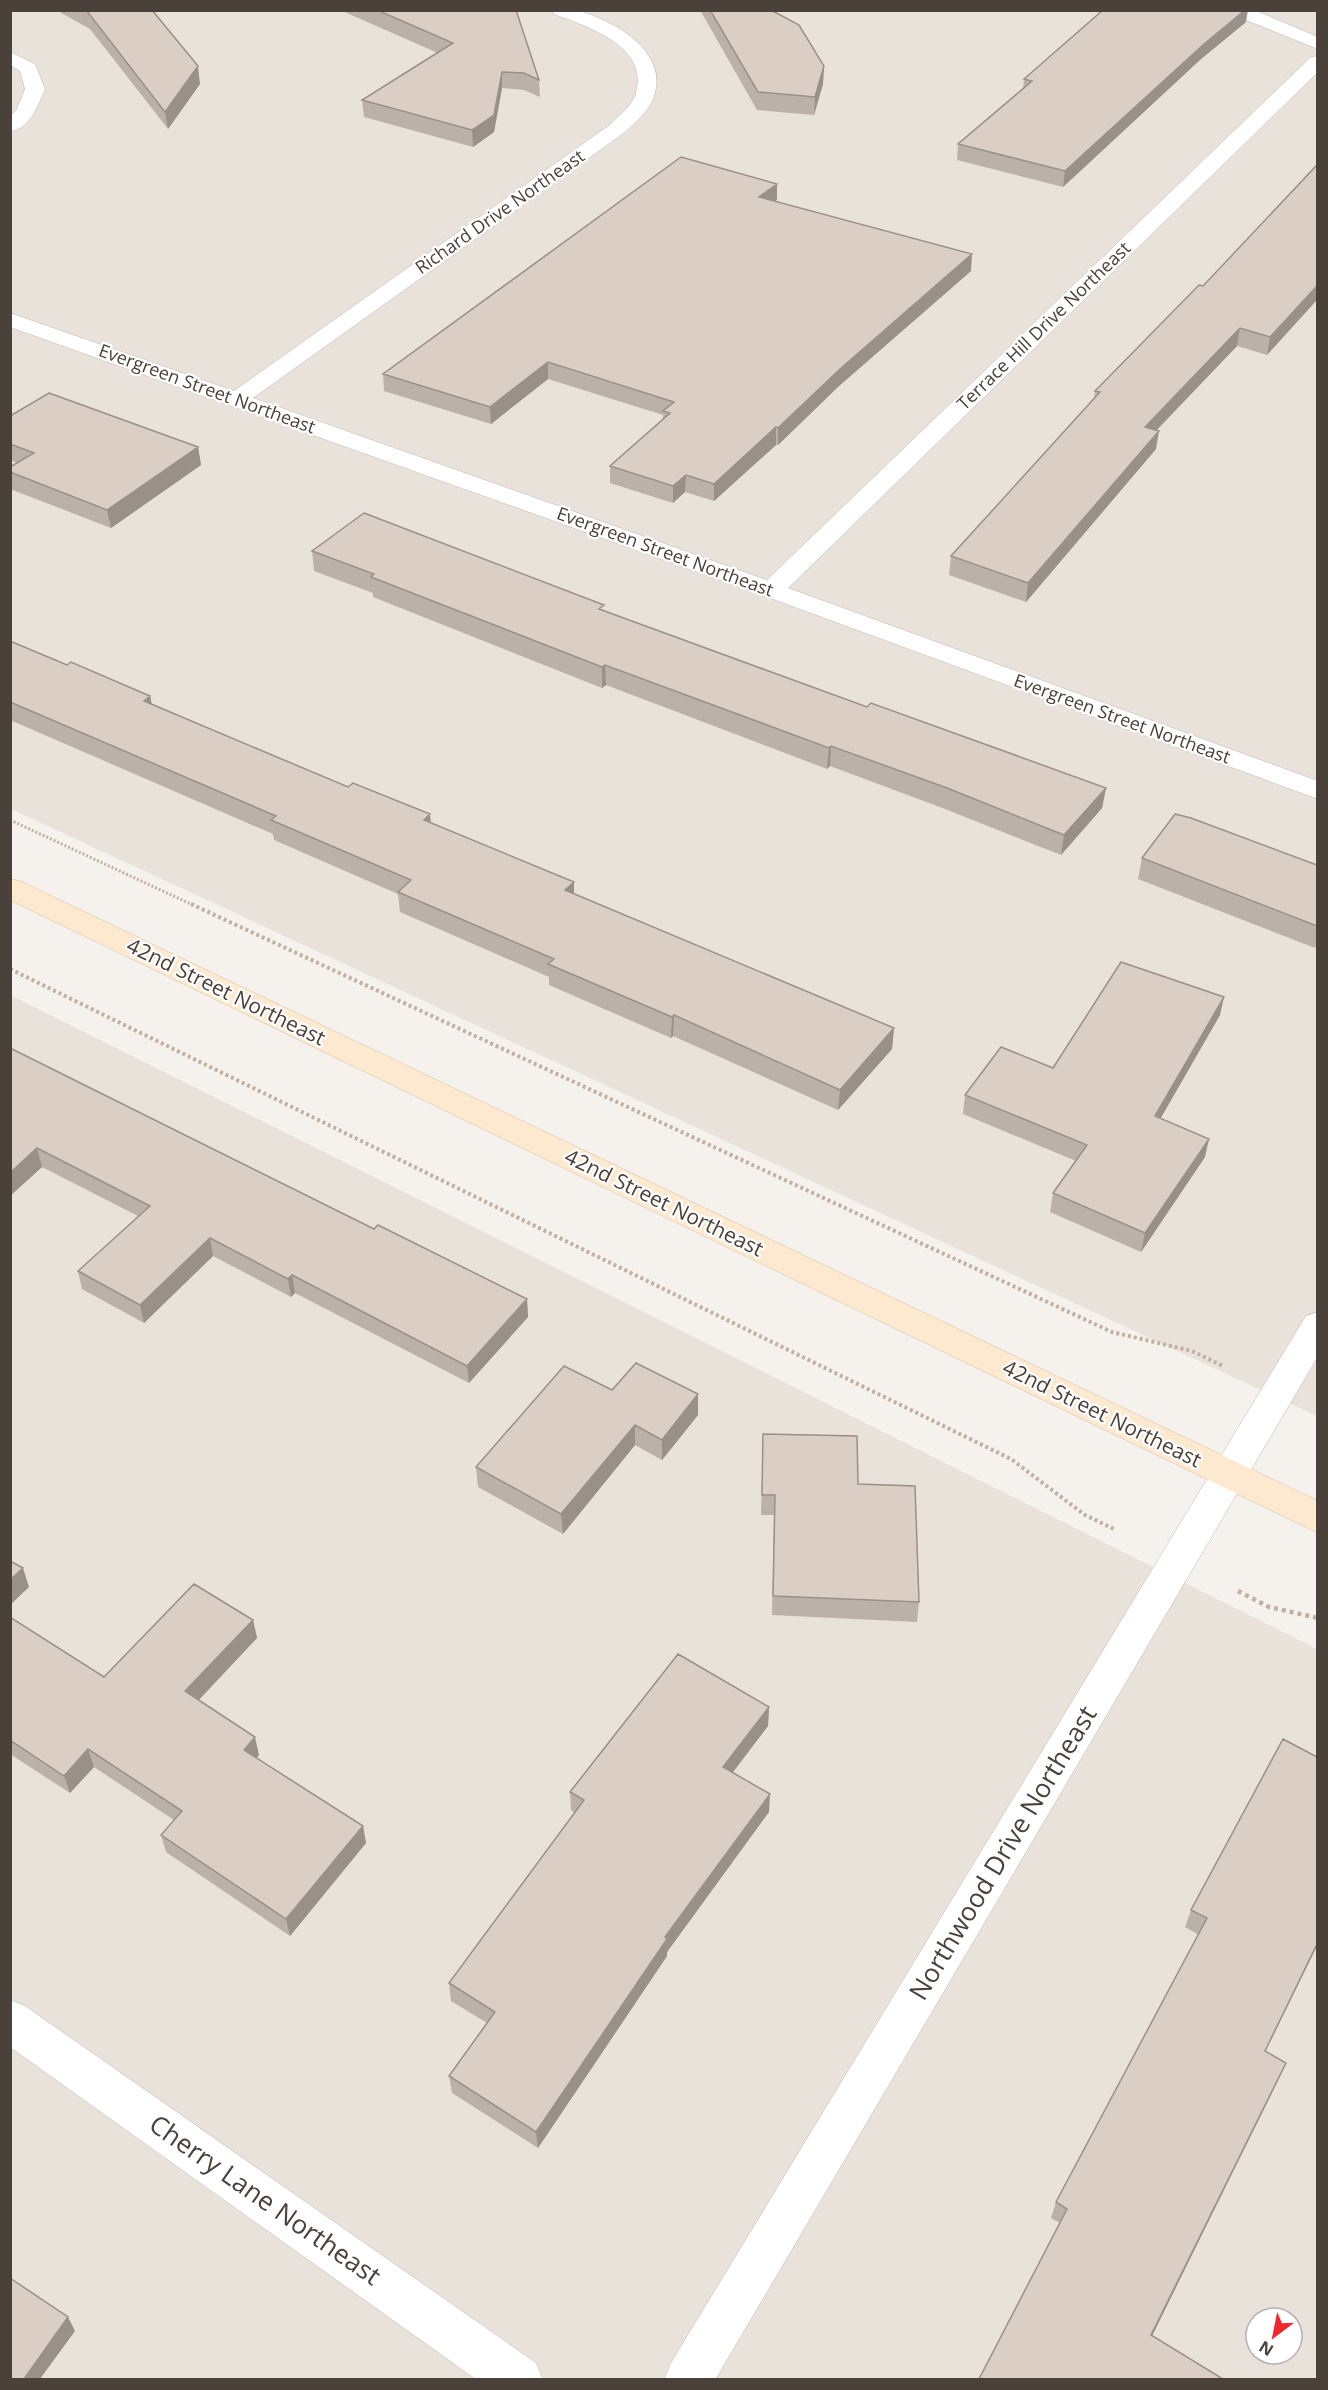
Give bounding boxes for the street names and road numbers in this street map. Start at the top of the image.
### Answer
street label: Richard Drive Northeast [410,144,589,279]
street label: Terrace Hill Drive Northeast [951,236,1135,415]
street label: Evergreen Street Northeast [96,338,319,438]
street label: Evergreen Street Northeast [554,501,777,601]
street label: Evergreen Street Northeast [1011,668,1234,768]
street label: 42nd Street Northeast [122,931,330,1051]
street label: 42nd Street Northeast [560,1142,768,1262]
street label: 42nd Street Northeast [998,1353,1206,1473]
street label: Northwood Drive Northeast [900,1699,1104,2006]
street label: Cherry Lane Northeast [143,2106,389,2293]

